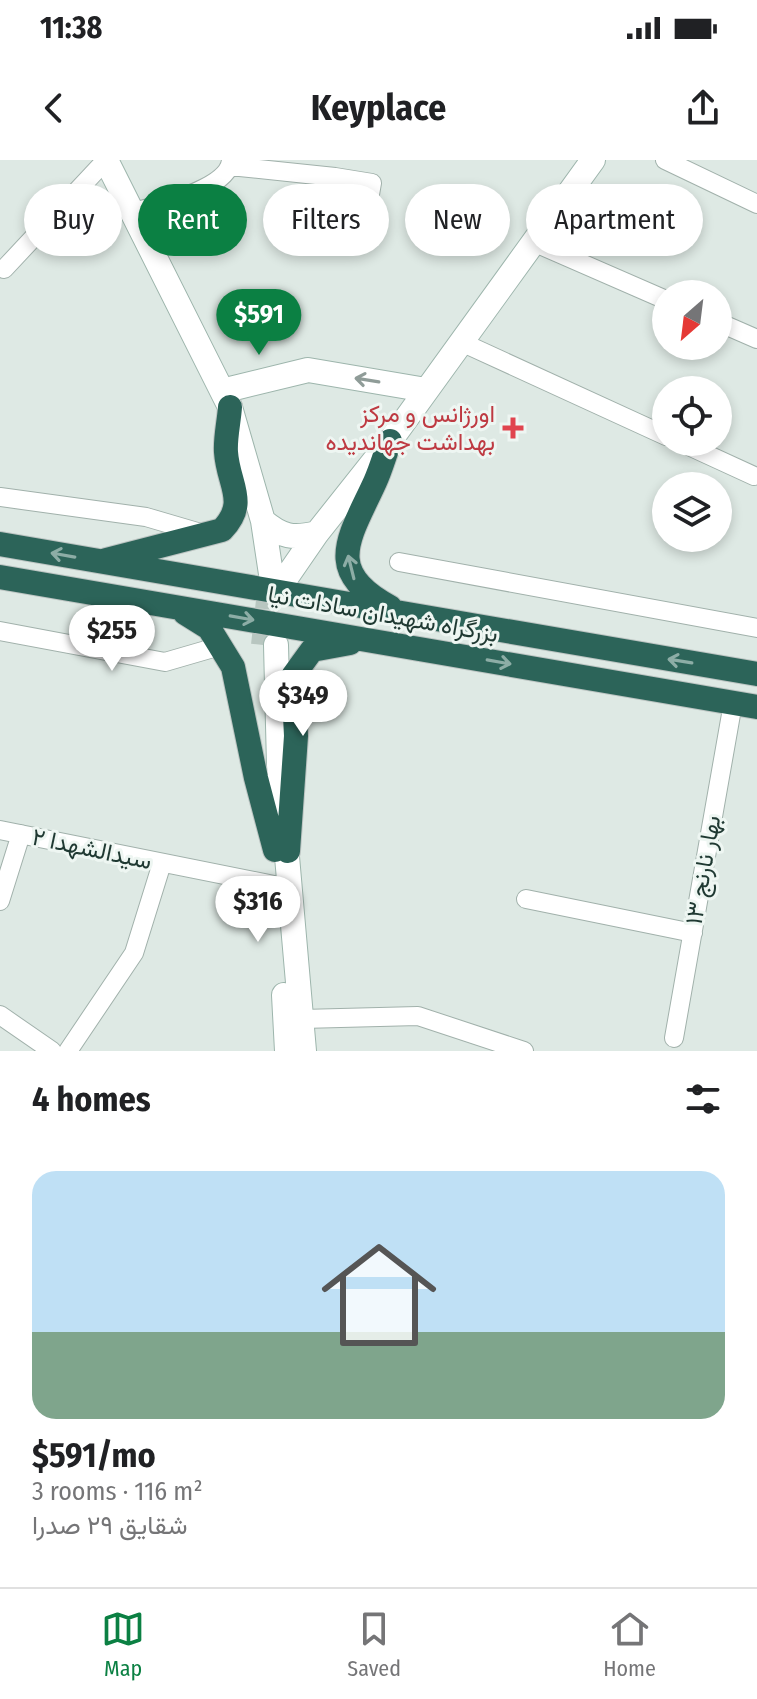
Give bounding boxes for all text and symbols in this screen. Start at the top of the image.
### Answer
text: 11:38 [40,10,102,46]
icon: back [32,86,76,130]
text: Keyplace [311,86,446,130]
icon: share [681,86,725,130]
chip: Buy [24,184,122,256]
chip: Rent [138,184,247,256]
chip: Filters [263,184,389,256]
chip: New [405,184,510,256]
chip: Apartment [526,184,703,256]
north arrow [652,280,732,360]
map controls [652,280,732,552]
pin: $591 [212,289,306,357]
text: $591 [234,299,284,330]
one-way arrow [355,372,380,387]
button: locate [652,376,732,456]
place label: اورژانس و مرکز بهداشت جهاندیده [325,400,495,457]
marker: اورژانس و مرکز بهداشت جهاندیده [502,417,524,439]
button: layers [652,472,732,552]
one-way arrow [51,547,77,562]
one-way arrow [343,555,358,580]
street label: بزرگراه شهیدان سادات نیا [266,580,500,649]
pin: $255 [65,605,159,673]
one-way arrow [229,612,255,627]
text: $255 [87,615,137,646]
one-way arrow [668,652,693,667]
one-way arrow [485,656,511,671]
pin: $349 [256,670,350,738]
text: $349 [277,680,329,711]
street label: بهار نارنج ۱۳ [680,813,729,927]
street label: سیدالشهدا ۲ [29,823,154,876]
pin: $316 [211,876,305,944]
text: $316 [233,886,283,917]
icon: filters [681,1077,725,1121]
text: 4 homes [32,1079,151,1120]
icon: home [307,1223,451,1367]
text: $591/mo [32,1435,156,1476]
text: 3 rooms · 116 m² [32,1476,203,1507]
text: شقایق ۲۹ صدرا [32,1510,187,1541]
tab: Map [101,1607,145,1682]
tab: Saved [347,1607,401,1682]
tab: Home [603,1607,656,1682]

